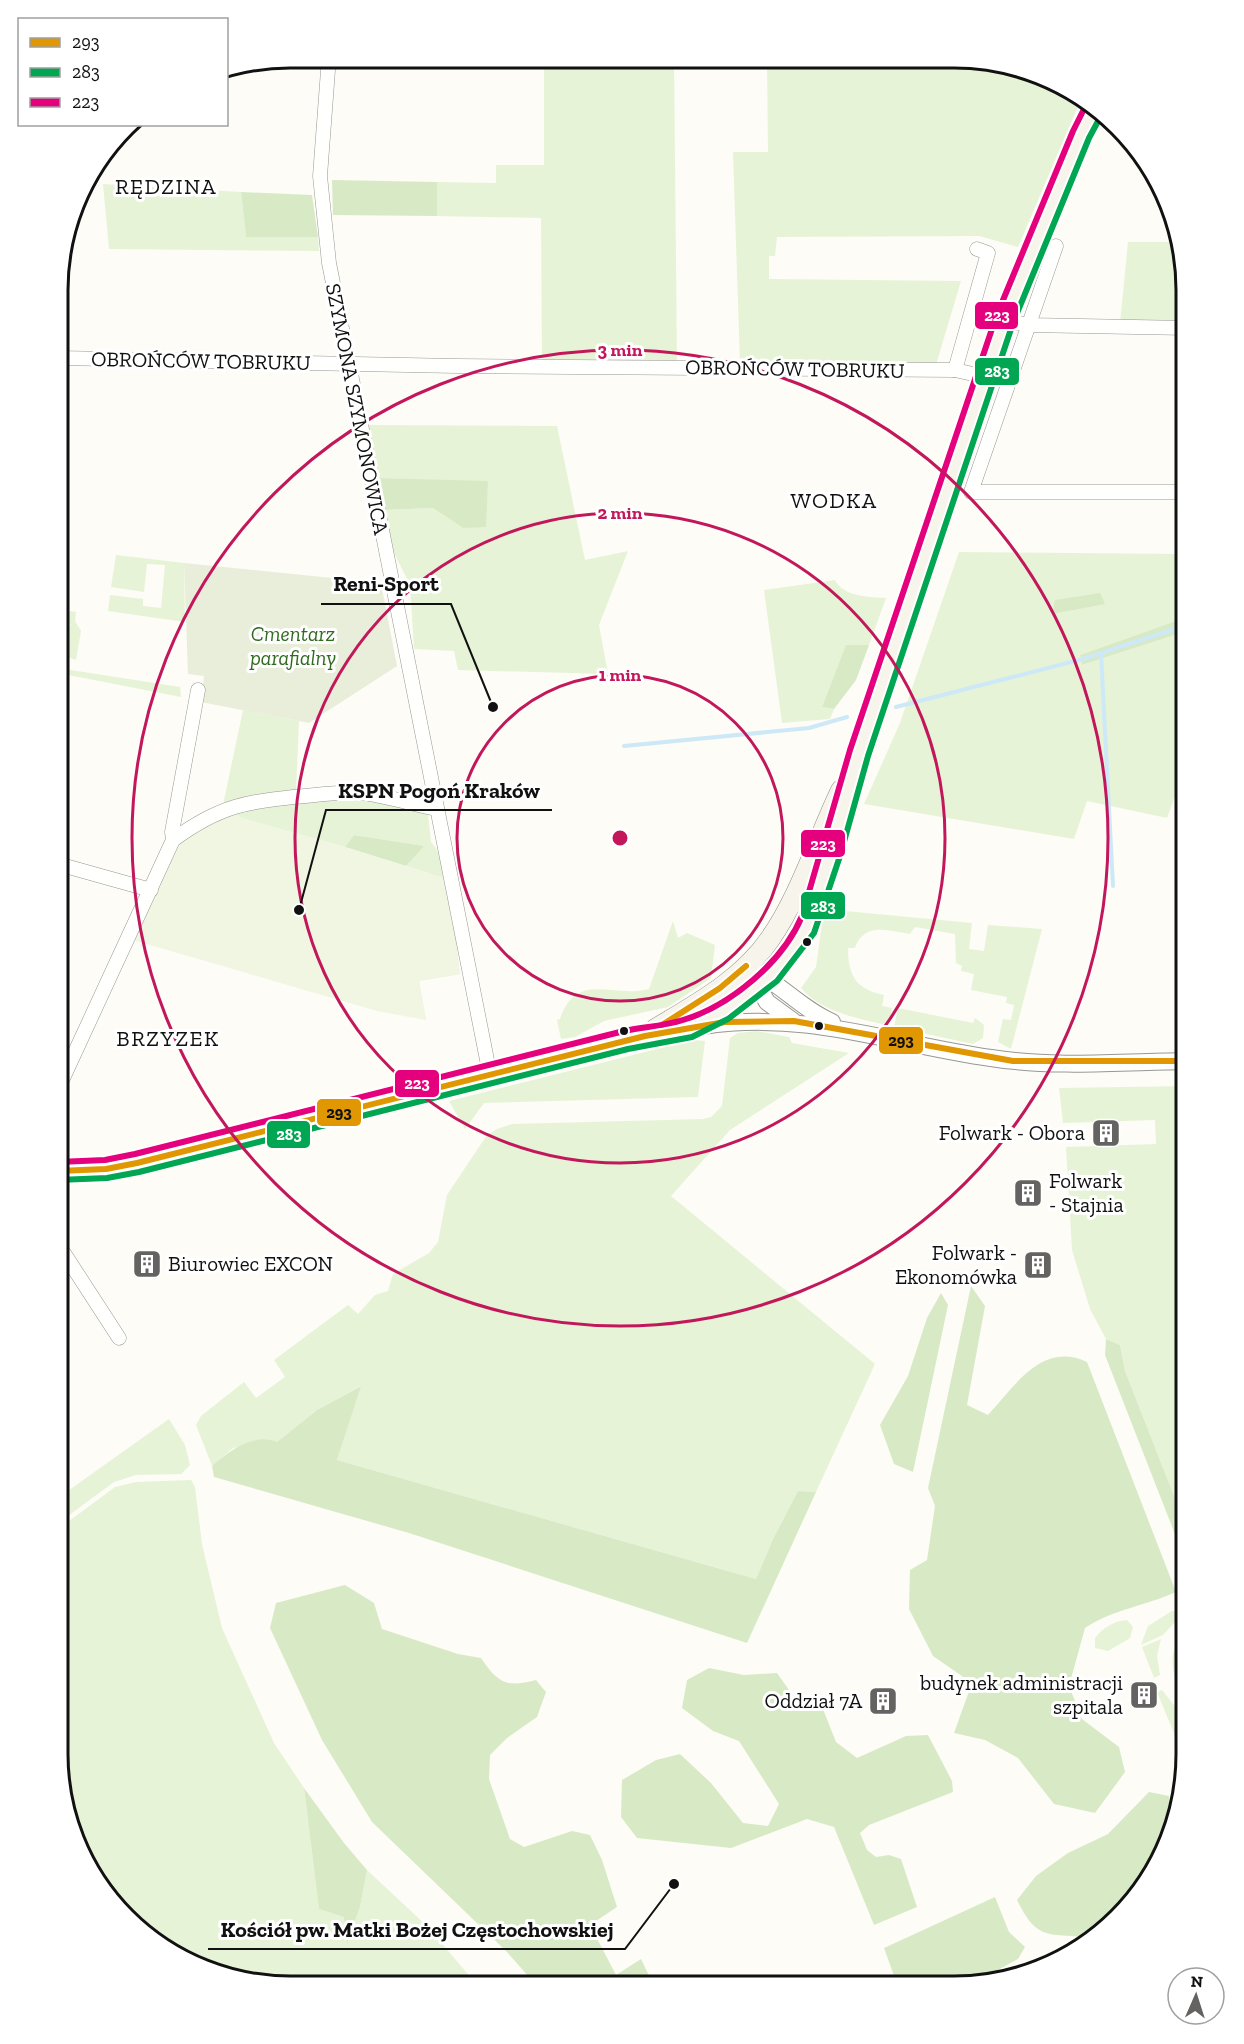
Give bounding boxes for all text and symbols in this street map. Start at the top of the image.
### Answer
legend [18,18,228,126]
text: 293 [72,31,100,53]
text: 283 [72,61,100,83]
text: 223 [72,91,100,113]
district label: RĘDZINA [115,173,217,200]
street label: SZYMONA SZYMONOWICA [321,281,394,537]
line badge: 223 [974,301,1019,330]
text: 223 [984,306,1010,325]
text: 3 min [598,339,643,361]
street label: OBROŃCÓW TOBRUKU [91,346,311,375]
street label: OBROŃCÓW TOBRUKU [685,354,905,383]
line badge: 283 [974,357,1020,386]
text: 283 [984,362,1010,381]
district label: WODKA [791,487,877,514]
text: 2 min [598,502,643,524]
callout: Reni-Sport [321,564,451,604]
text: Reni-Sport [333,570,439,597]
park label: Cmentarz parafialny [249,621,336,670]
text: 1 min [599,664,642,686]
callout: KSPN Pogoń Kraków [326,770,552,810]
text: KSPN Pogoń Kraków [338,777,540,804]
centre of rings [610,828,630,848]
line badge: 223 [800,829,846,858]
text: 223 [810,835,836,854]
line badge: 283 [800,891,846,920]
text: 283 [810,897,836,916]
unlabelled marker [801,936,813,948]
unlabelled marker [813,1020,825,1032]
district label: BRZYZEK [116,1025,220,1052]
unlabelled marker [618,1025,630,1037]
line badge: 293 [878,1026,924,1055]
text: 293 [888,1031,914,1050]
line badge: 223 [394,1069,440,1098]
text: 223 [404,1074,430,1093]
line badge: 293 [316,1098,362,1127]
text: 293 [326,1103,352,1122]
building icon: Folwark - Obora [1090,1117,1122,1149]
line badge: 283 [266,1120,311,1149]
place label: Folwark - Obora [939,1120,1085,1145]
text: 283 [276,1125,302,1144]
place label: Folwark - Stajnia [1049,1168,1124,1218]
building icon: Folwark - Stajnia [1012,1177,1044,1209]
place label: Folwark - Ekonomówka [895,1240,1017,1289]
building icon: Biurowiec EXCON [131,1248,163,1280]
building icon: Folwark - Ekonomówka [1022,1249,1054,1281]
place label: Biurowiec EXCON [168,1251,333,1276]
place label: budynek administracji szpitala [919,1670,1123,1719]
building icon: budynek administracji szpitala [1128,1679,1160,1711]
building icon: Oddział 7A [867,1685,899,1717]
place label: Oddział 7A [765,1688,862,1713]
callout: Kościół pw. Matki Bożej Częstochowskiej [208,1909,625,1949]
text: Kościół pw. Matki Bożej Częstochowskiej [221,1916,614,1943]
north arrow [1166,1966,1226,2026]
text: N [1190,1972,1203,1991]

